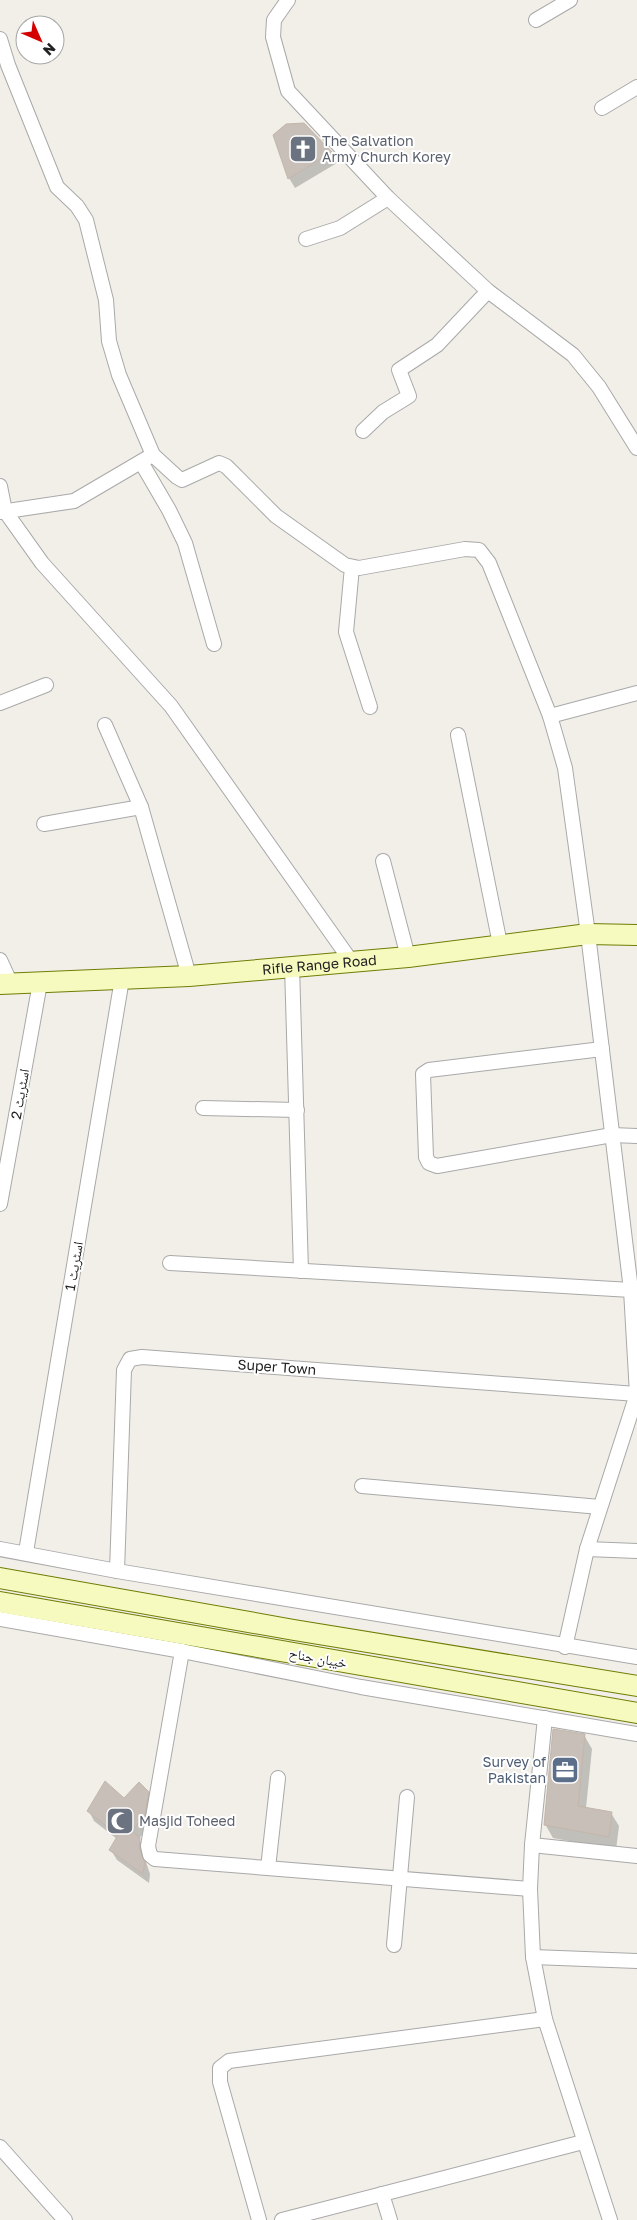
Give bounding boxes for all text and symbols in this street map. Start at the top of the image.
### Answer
north arrow [15,15,65,65]
text: N [40,40,59,59]
place label: The Salvation Army Church Korey [322,132,451,165]
church icon: The Salvation Army Church Korey [288,134,318,164]
street label: Rifle Range Road [261,951,377,978]
street label: اسٹریٹ 2 [7,1067,33,1121]
street label: اسٹریٹ 1 [61,1240,87,1292]
street label: Super Town [237,1355,317,1378]
street label: خیبان جناح [287,1644,349,1673]
place label: Survey of Pakistan [483,1753,546,1786]
office icon: Survey of Pakistan [550,1755,580,1785]
mosque icon: Masjid Toheed [105,1806,135,1836]
place label: Masjid Toheed [139,1812,235,1829]

